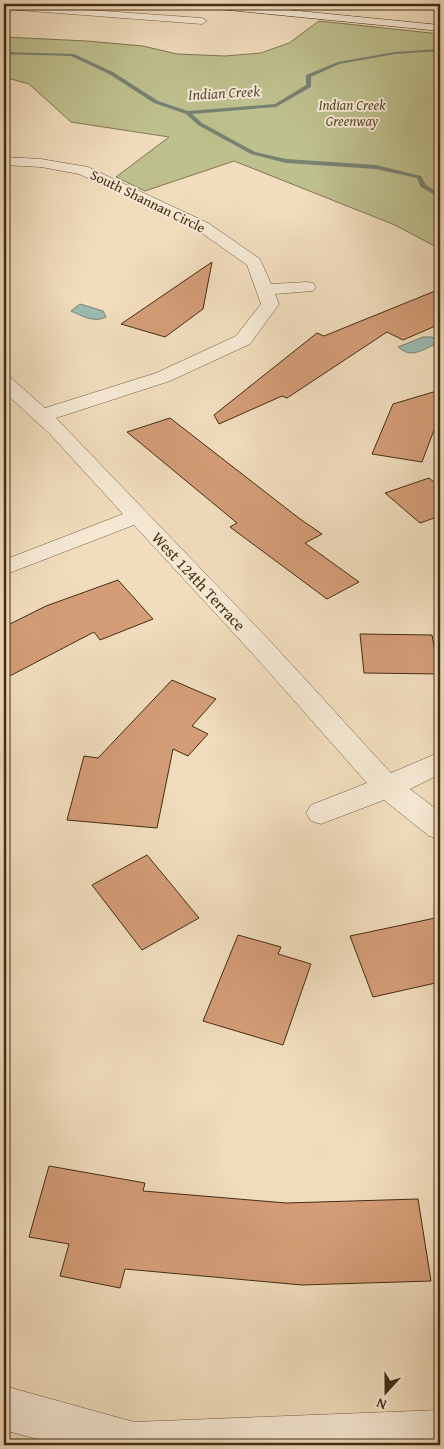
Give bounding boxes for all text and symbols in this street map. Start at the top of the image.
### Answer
water label: Indian Creek [187,80,261,105]
park label: Indian Creek Greenway [318,95,386,131]
street label: South Shannan Circle [87,164,209,238]
street label: West 124th Terrace [146,526,252,636]
north arrow [362,1366,412,1416]
text: N [373,1393,389,1415]

